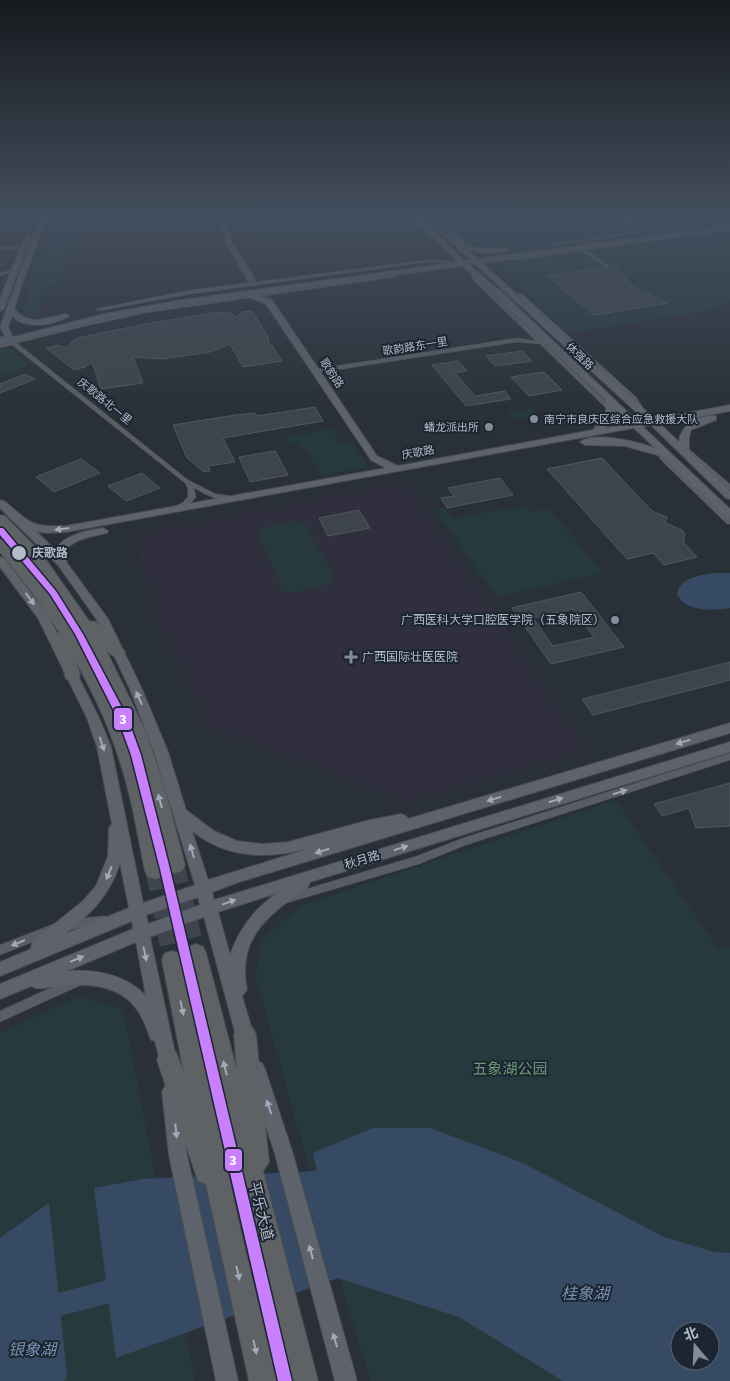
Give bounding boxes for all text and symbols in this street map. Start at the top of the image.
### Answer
street label: 歌韵路东一里 [381,334,449,359]
street label: 体强路 [563,340,597,373]
street label: 歌韵路 [316,355,347,391]
street label: 庆歌路北一里 [74,375,135,428]
place label: 南宁市良庆区综合应急救援大队 [544,412,698,427]
marker: 南宁市良庆区综合应急救援大队 [528,413,540,425]
place label: 蟠龙派出所 [424,420,479,435]
marker: 蟠龙派出所 [483,421,495,433]
street label: 庆歌路 [401,442,436,463]
one-way arrow [54,525,70,533]
marker: 庆歌路 [10,544,28,562]
place label: 庆歌路 [32,545,68,562]
one-way arrow [25,592,35,606]
place label: 广西医科大学口腔医学院（五象院区） [401,612,605,629]
marker: 广西医科大学口腔医学院（五象院区） [609,614,621,626]
place label: 广西国际壮医医院 [362,649,458,666]
marker: 广西国际壮医医院 [344,650,358,664]
one-way arrow [135,691,143,705]
line badge: 3 [113,707,133,731]
text: 3 [119,710,127,730]
one-way arrow [99,736,106,751]
one-way arrow [676,739,691,747]
one-way arrow [612,787,627,795]
one-way arrow [156,793,164,809]
one-way arrow [486,795,501,803]
one-way arrow [549,796,564,804]
one-way arrow [188,844,195,859]
one-way arrow [393,844,408,851]
one-way arrow [314,847,329,855]
street label: 秋月路 [342,847,382,874]
one-way arrow [104,866,112,880]
one-way arrow [222,898,237,906]
one-way arrow [10,939,25,947]
one-way arrow [141,947,149,962]
one-way arrow [70,955,84,963]
one-way arrow [178,1000,186,1015]
park label: 五象湖公园 [472,1059,548,1080]
one-way arrow [221,1061,229,1076]
one-way arrow [265,1100,272,1115]
one-way arrow [172,1124,180,1140]
line badge: 3 [224,1148,243,1172]
text: 3 [229,1151,237,1171]
street label: 平乐大道 [243,1179,278,1243]
one-way arrow [306,1245,314,1260]
one-way arrow [234,1266,242,1281]
water label: 桂象湖 [561,1283,612,1305]
north arrow [670,1321,720,1371]
text: 北 [681,1323,701,1346]
one-way arrow [330,1333,338,1348]
water label: 银象湖 [8,1339,59,1361]
one-way arrow [251,1339,259,1355]

